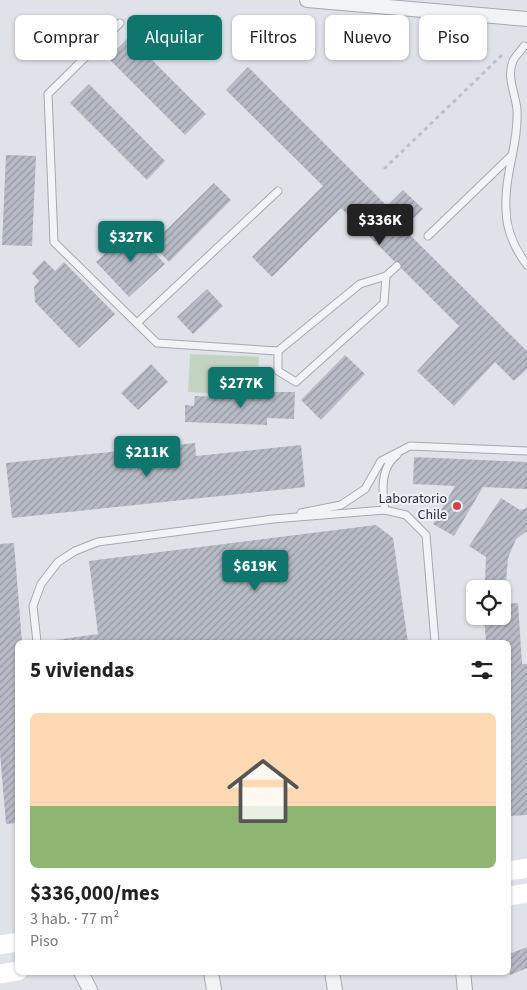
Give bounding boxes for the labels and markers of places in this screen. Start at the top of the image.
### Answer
pin: $336K [345,204,415,246]
pin: $327K [96,220,166,263]
pin: $277K [206,366,276,409]
pin: $211K [112,436,182,478]
place label: Laboratorio Chile [378,489,447,525]
marker: Laboratorio Chile [451,500,463,512]
pin: $619K [220,550,290,592]

